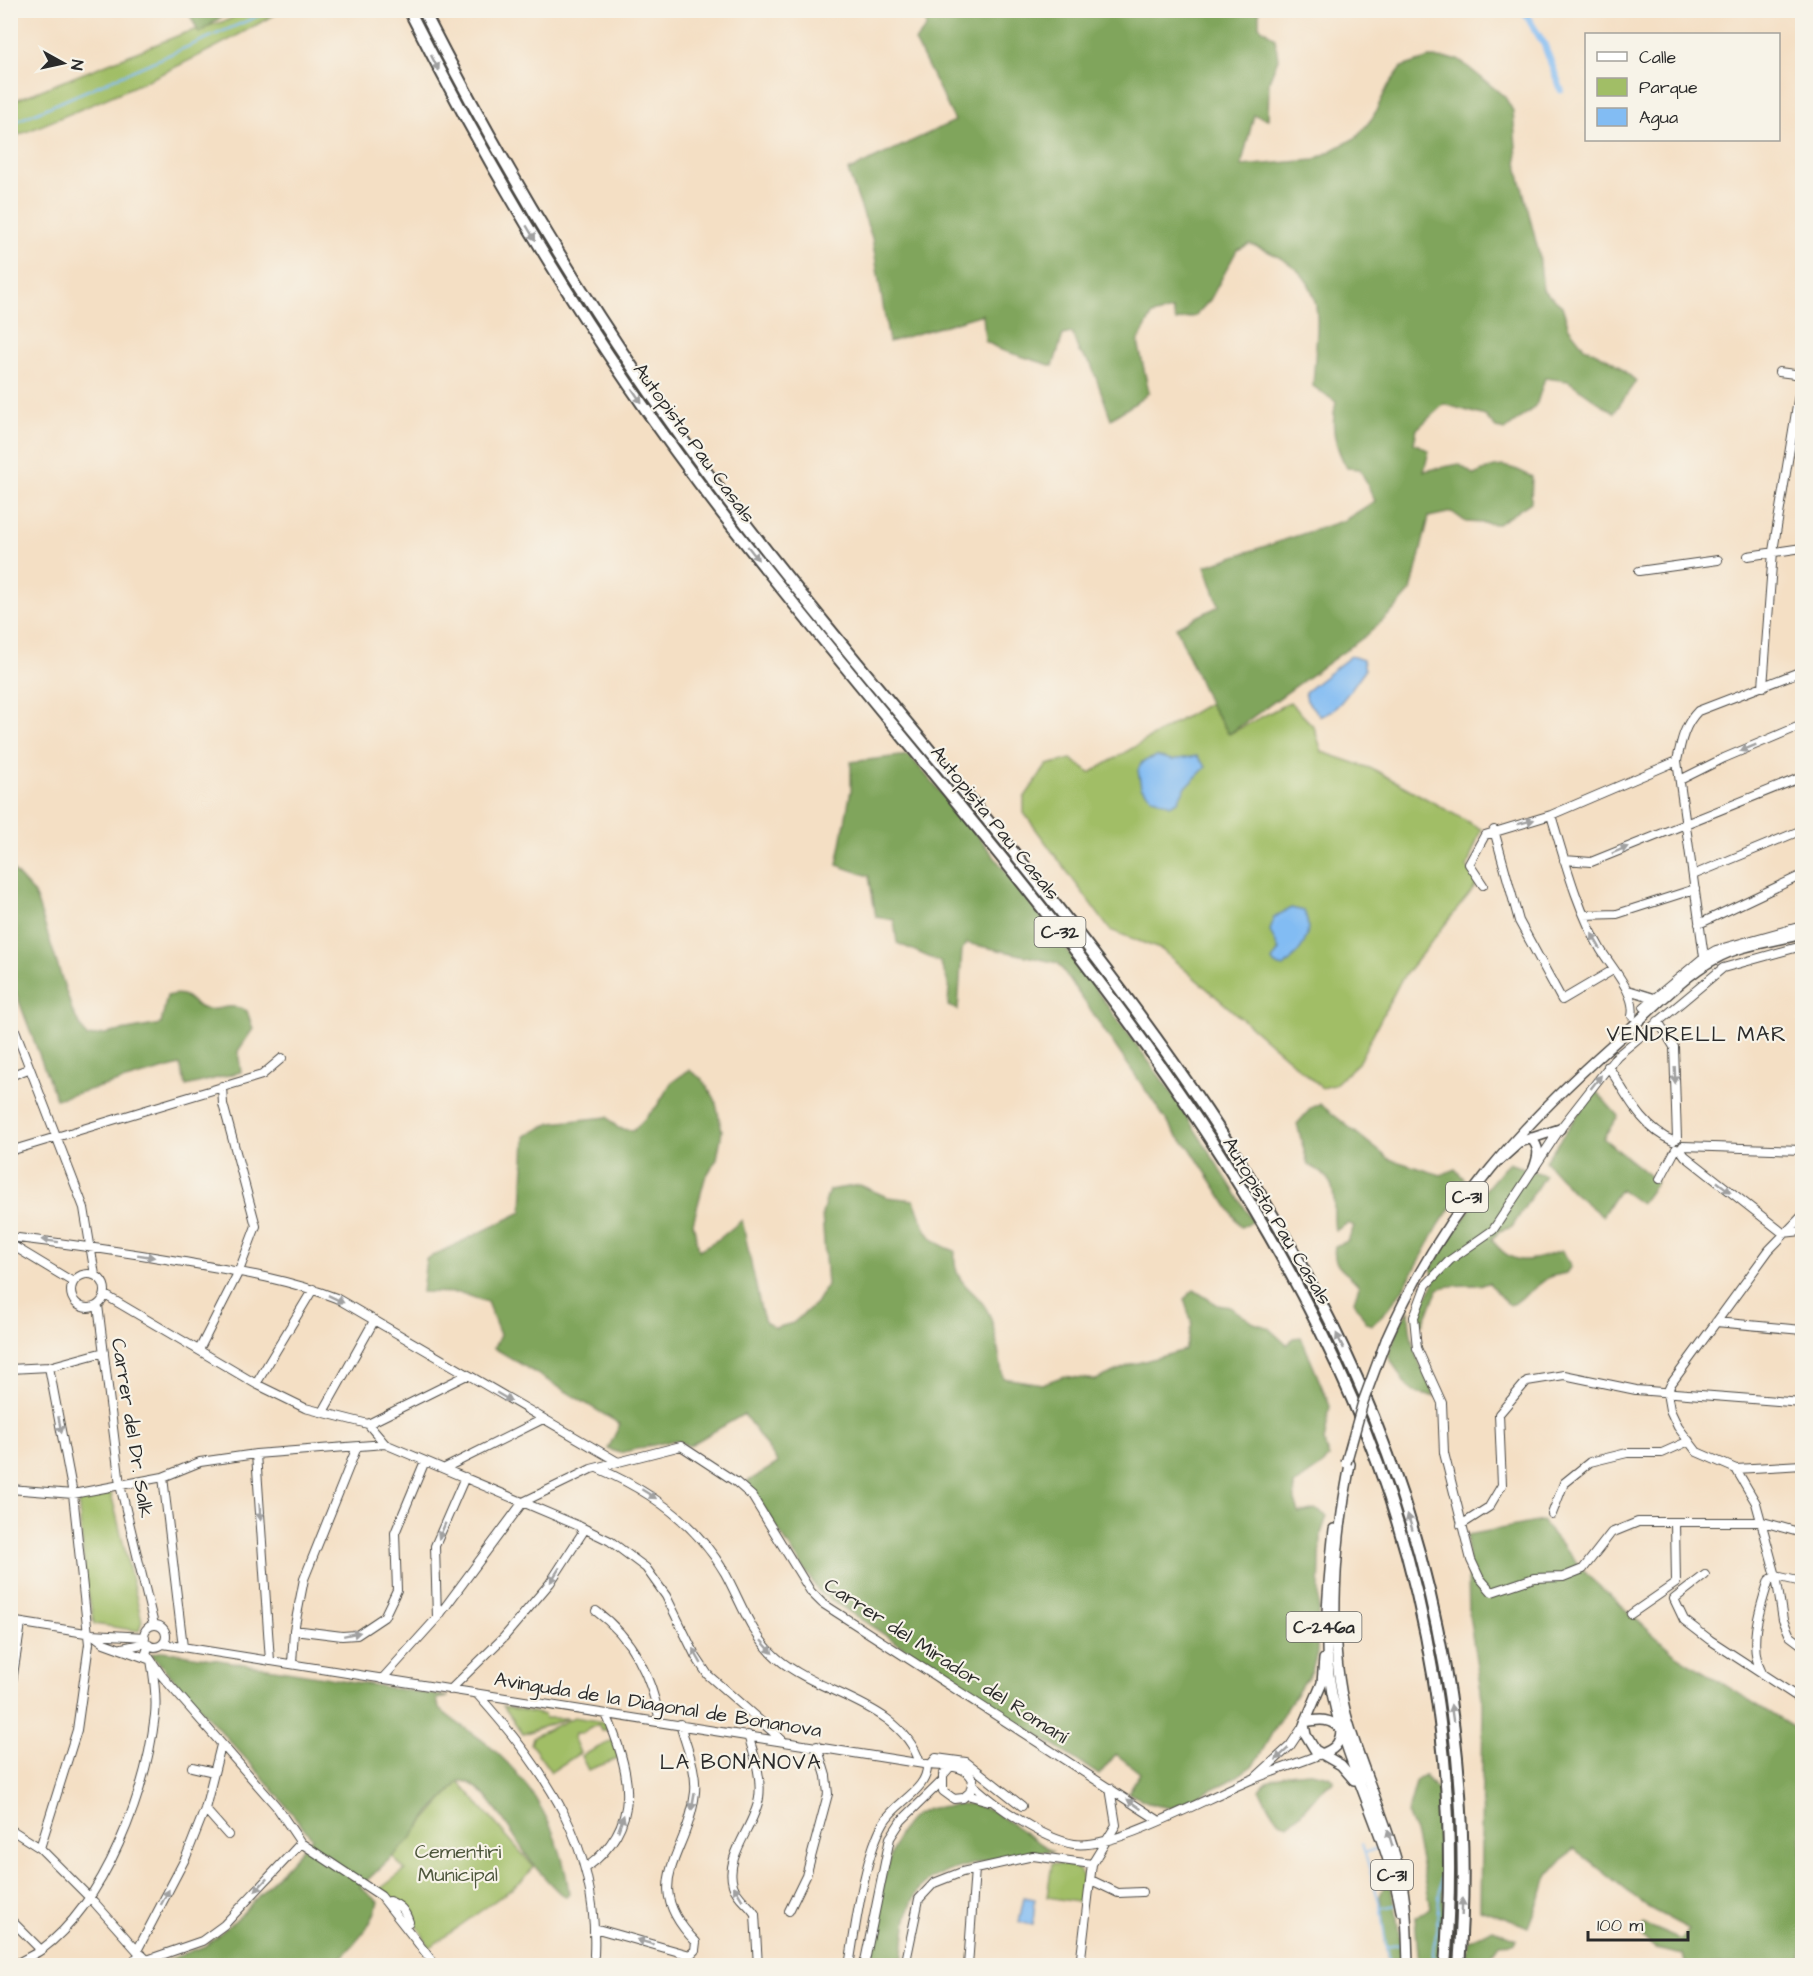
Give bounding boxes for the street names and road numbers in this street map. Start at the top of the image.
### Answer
street label: Autopista Pau Casals [626,357,762,529]
street label: Autopista Pau Casals [924,740,1066,906]
road number: C-32 [1034,917,1086,947]
street label: Autopista Pau Casals [1216,1132,1338,1310]
road number: C-31 [1446,1182,1488,1212]
street label: Carrer del Dr. Salk [104,1336,160,1520]
street label: Carrer del Mirador del Romaní [818,1571,1074,1751]
road number: C-246a [1286,1612,1362,1642]
street label: Avinguda de la Diagonal de Bonanova [492,1665,824,1746]
road number: C-31 [1371,1860,1413,1890]

